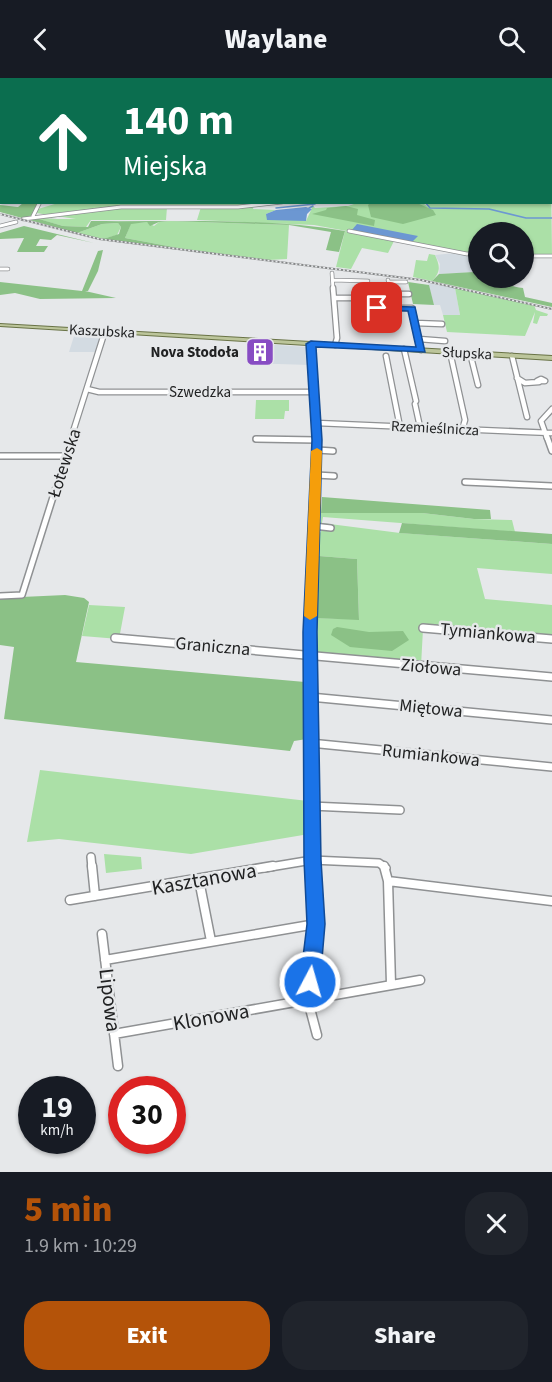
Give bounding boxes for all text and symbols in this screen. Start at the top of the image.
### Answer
text: Waylane [225,20,327,59]
icon: back [24,23,57,56]
icon: search [495,23,528,56]
text: 140 m [123,91,234,151]
icon: ahead [24,102,102,180]
text: Miejska [123,147,207,186]
map controls [468,222,534,288]
button: search [468,222,534,288]
pin [351,282,402,333]
icon: arrive [360,291,393,324]
street label: Kaszubska [68,319,136,344]
building icon: Nova Stodoła [244,336,276,368]
place label: Nova Stodoła [150,342,239,363]
street label: Słupska [441,342,493,365]
street label: Szwedzka [169,382,231,403]
street label: Rzemieślnicza [390,416,480,441]
street label: Łotewska [41,425,87,502]
street label: Tymiankowa [439,617,537,650]
street label: Graniczna [174,631,251,662]
street label: Ziołowa [400,652,462,683]
street label: Miętowa [398,693,464,724]
street label: Rumiankowa [381,738,481,773]
street label: Kasztanowa [149,855,259,903]
position arrow [278,950,342,1014]
street label: Lipowa [91,967,129,1033]
street label: Klonowa [170,996,252,1038]
speed limit sign: 30 [108,1076,186,1154]
text: 19 [41,1086,73,1129]
text: km/h [40,1120,74,1141]
text: 5 min [24,1184,112,1235]
button: close [465,1192,528,1255]
text: 1.9 km · 10:29 [24,1232,137,1260]
button: Exit [24,1301,270,1370]
button: Share [282,1301,528,1370]

